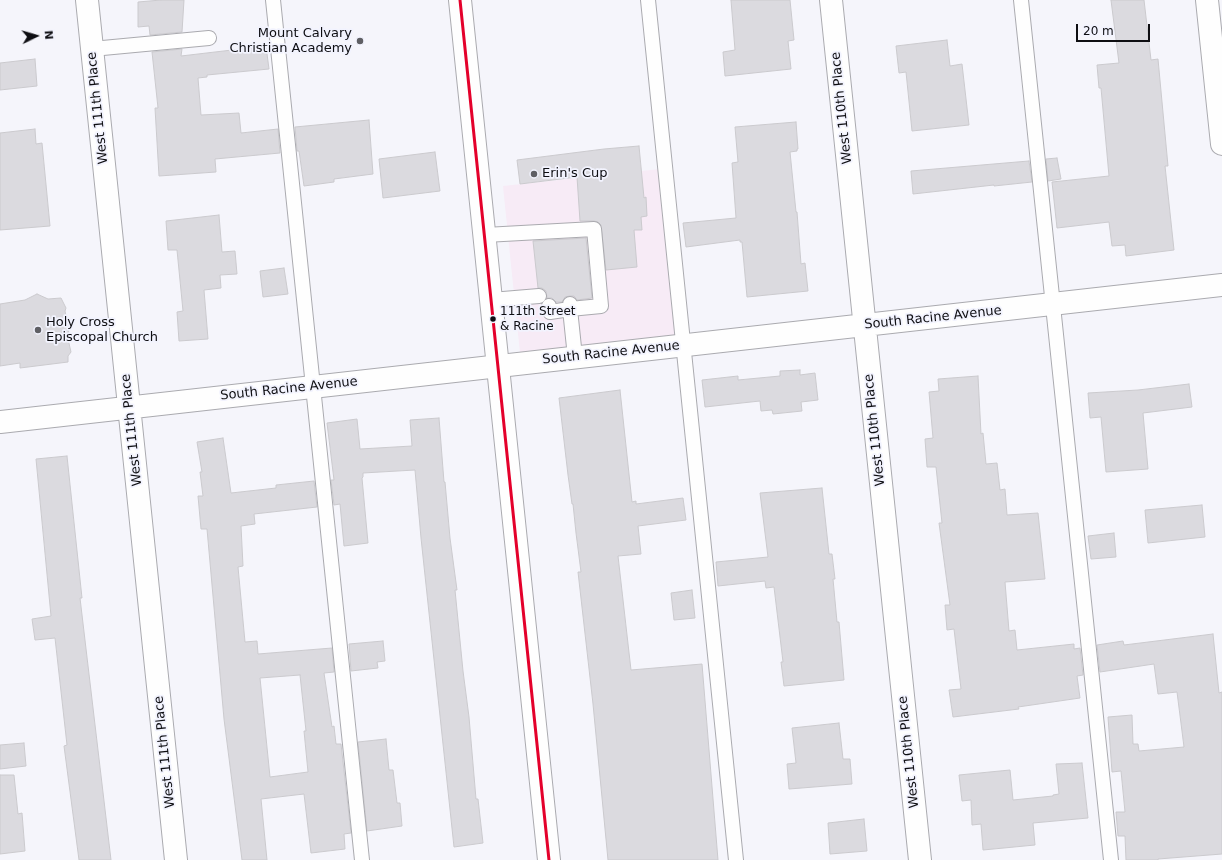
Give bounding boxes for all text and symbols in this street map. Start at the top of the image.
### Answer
north arrow [16,16,56,56]
scale bar [1078,16,1152,42]
text: 20 m [1083,24,1114,38]
place label: Mount Calvary Christian Academy [230,26,352,57]
text: N [42,30,55,40]
marker: Mount Calvary Christian Academy [355,36,365,46]
street label: West 111th Place [84,51,112,165]
street label: West 110th Place [828,51,856,165]
place label: Erin's Cup [542,166,607,182]
marker: Erin's Cup [529,169,539,179]
street label: South Racine Avenue [864,303,1002,333]
place label: 111th Street & Racine [500,305,575,333]
marker: 111th Street & Racine [488,314,498,324]
place label: Holy Cross Episcopal Church [46,315,158,346]
marker: Holy Cross Episcopal Church [33,325,43,335]
street label: South Racine Avenue [542,338,680,368]
street label: West 111th Place [118,373,146,487]
street label: West 110th Place [861,373,889,487]
street label: South Racine Avenue [220,374,358,404]
street label: West 111th Place [151,695,179,809]
street label: West 110th Place [895,695,923,809]

